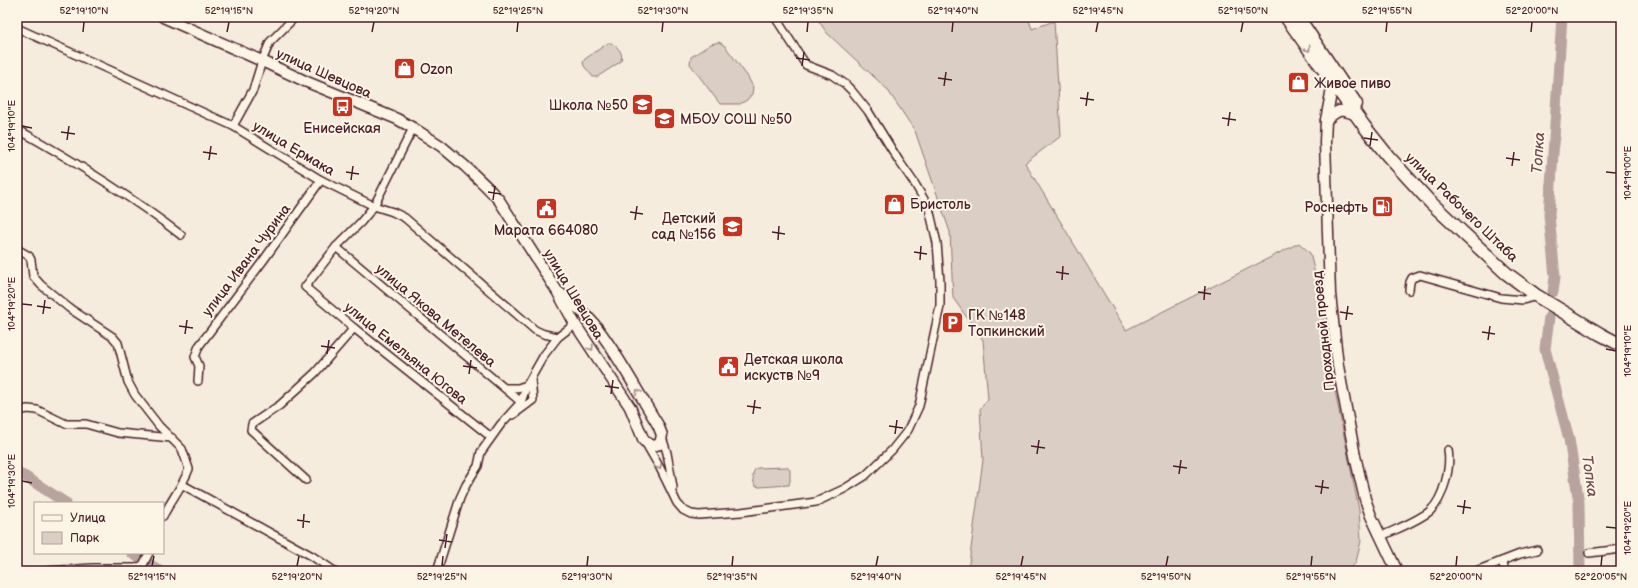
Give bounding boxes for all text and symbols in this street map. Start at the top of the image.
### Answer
text: 52°19'10"N [60,5,108,17]
text: 52°19'15"N [205,5,253,17]
text: 52°19'20"N [349,5,399,17]
text: 52°19'25"N [493,5,543,17]
text: 52°19'30"N [637,5,689,17]
text: 52°19'35"N [783,5,833,17]
text: 52°19'40"N [927,5,979,17]
text: 52°19'45"N [1073,5,1123,17]
text: 52°19'50"N [1218,5,1268,17]
text: 52°19'55"N [1362,5,1412,17]
text: 52°20'00"N [1506,5,1558,17]
street label: улица Шевцова [274,45,375,102]
one-way arrow [1303,45,1311,52]
shop icon: Ozon [392,56,418,82]
place label: Ozon [420,61,453,78]
shop icon: Живое пиво [1286,70,1312,96]
place label: Живое пиво [1314,75,1391,92]
school or university icon: Школа №50 [630,92,656,118]
bus stop icon: Енисейская [329,93,355,119]
place label: Школа №50 [549,97,628,114]
text: 104°19'10"E [6,100,18,152]
school or university icon: МБОУ СОШ №50 [652,106,678,132]
place label: МБОУ СОШ №50 [680,111,792,128]
street label: улица Ермака [250,117,338,180]
place label: Енисейская [303,120,381,137]
water label: Топка [1528,131,1549,175]
text: 104°19'00"E [1622,146,1634,200]
street label: улица Рабочего Штаба [1402,149,1522,266]
shop icon: Бристоль [881,191,907,217]
fuel station icon: Роснефть [1370,194,1396,220]
public building icon: Марата 664080 [533,195,559,221]
place label: Бристоль [910,196,971,213]
place label: Роснефть [1304,199,1368,216]
street label: улица Ивана Чурина [199,200,295,320]
place label: Детский сад №156 [652,210,716,243]
school or university icon: Детский сад №156 [719,213,745,239]
place label: Марата 664080 [494,222,598,239]
street label: улица Шевцова [540,246,608,343]
street label: улица Якова Метелева [372,260,500,371]
street label: Проходной проезд [1309,270,1338,392]
text: 104°19'20"E [6,277,18,331]
street label: улица Емельяна Югова [341,299,471,409]
place label: ГК №148 Топкинский [968,307,1045,340]
parking icon: ГК №148 Топкинский [939,310,965,336]
text: 104°19'10"E [1622,325,1634,377]
one-way arrow [586,344,593,351]
place label: Детская школа искуств №9 [744,351,844,384]
public building icon: Детская школа искуств №9 [715,354,741,380]
one-way arrow [635,389,642,396]
text: 104°19'30"E [6,453,18,508]
water label: Топка [1577,454,1602,498]
one-way arrow [655,463,662,470]
text: 104°19'20"E [1622,501,1634,555]
legend [34,502,164,554]
text: Улица [70,511,106,526]
text: Парк [70,531,100,546]
text: 52°19'15"N [128,571,176,583]
text: 52°19'20"N [272,571,322,583]
text: 52°19'25"N [417,571,467,583]
text: 52°19'30"N [561,571,613,583]
text: 52°19'35"N [707,571,757,583]
text: 52°19'40"N [850,571,902,583]
text: 52°19'45"N [996,571,1046,583]
text: 52°19'50"N [1141,571,1191,583]
text: 52°19'55"N [1286,571,1336,583]
text: 52°20'00"N [1430,571,1482,583]
text: 52°20'05"N [1575,571,1627,583]

